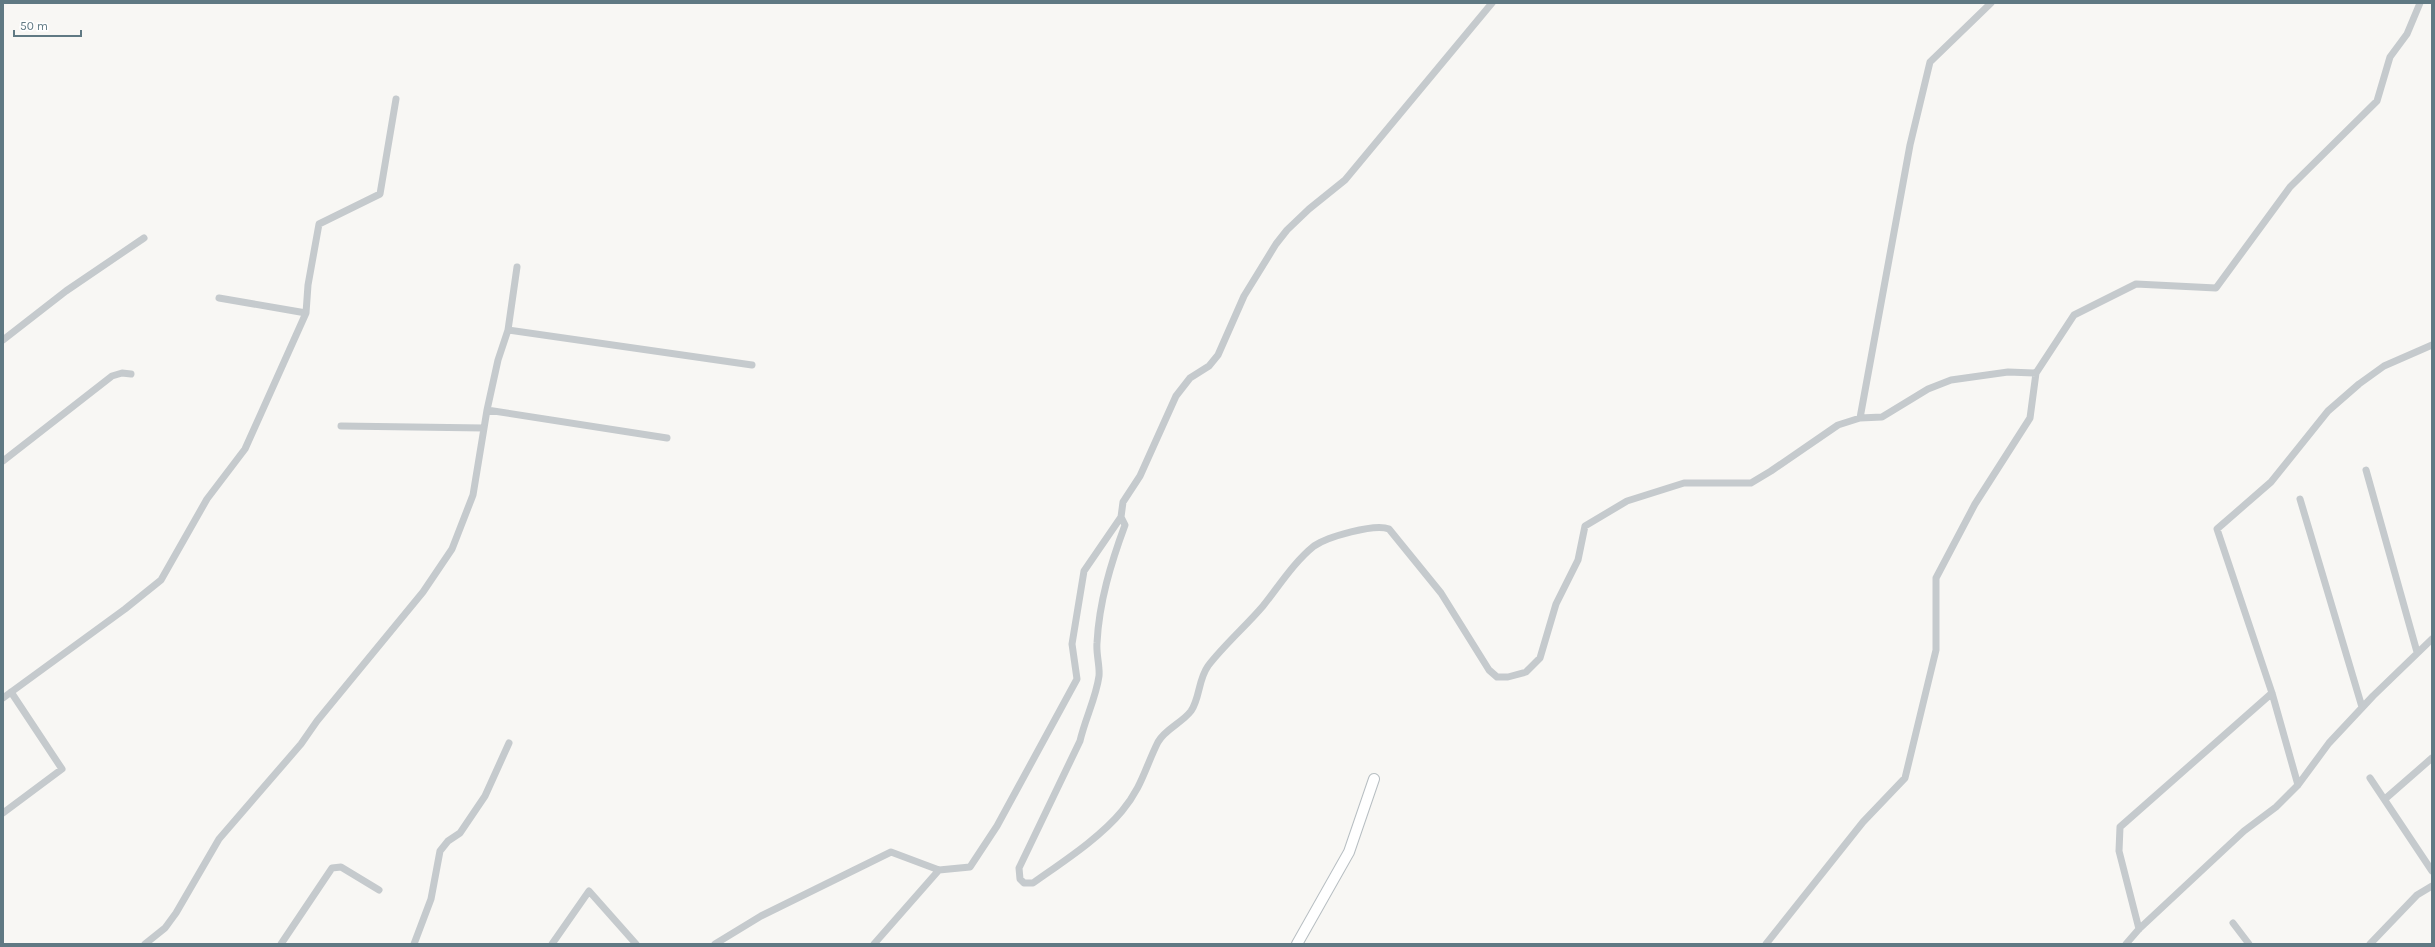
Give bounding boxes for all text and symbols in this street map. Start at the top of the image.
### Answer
scale bar [14,12,81,38]
text: 50 m [20,19,48,33]

